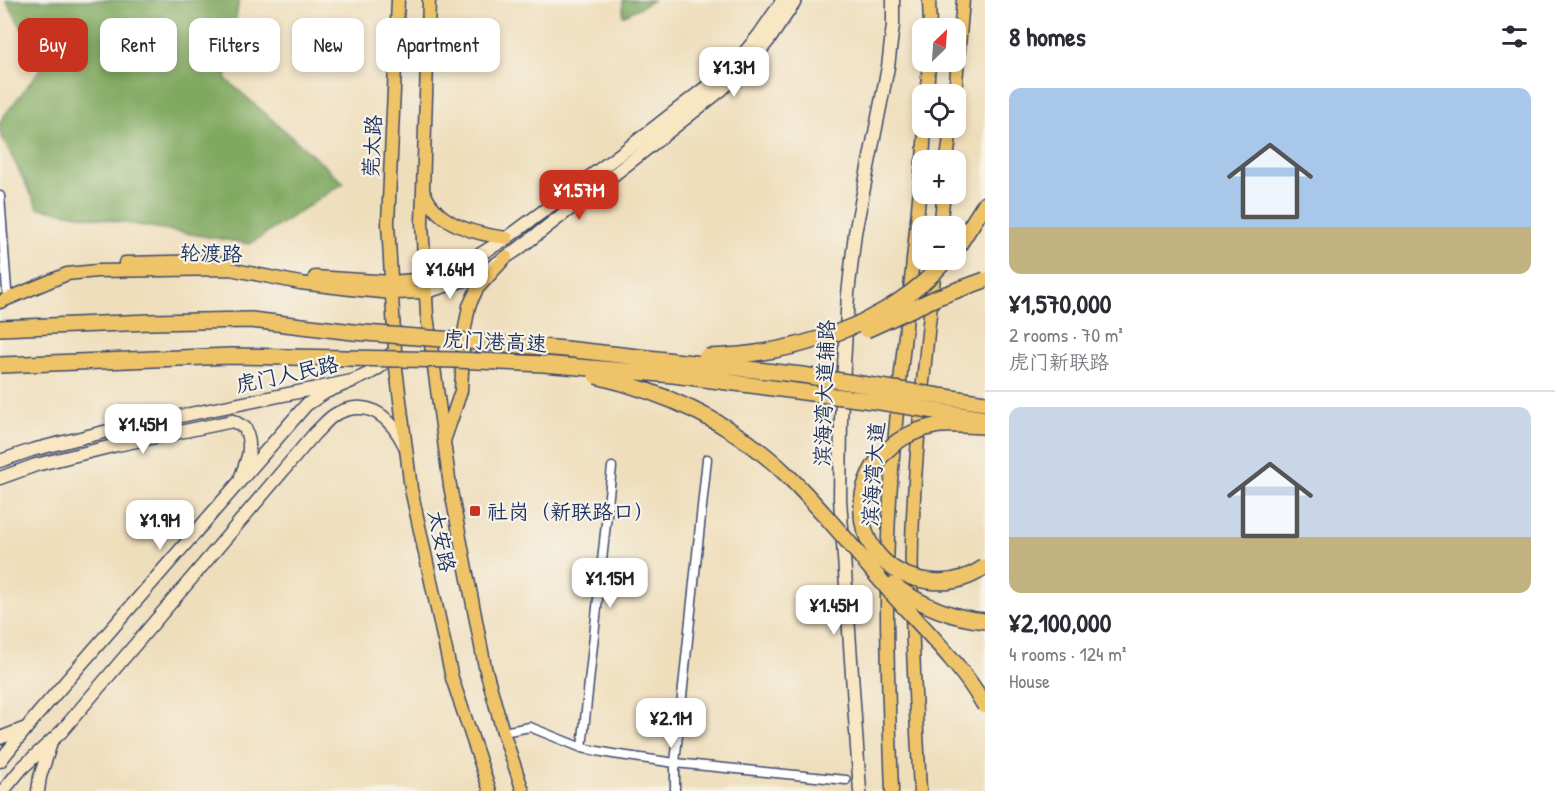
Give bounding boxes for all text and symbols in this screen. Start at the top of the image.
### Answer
chip: Buy [18,18,88,72]
chip: Rent [100,18,177,72]
chip: Filters [189,18,280,72]
chip: New [292,18,364,72]
chip: Apartment [376,18,500,72]
north arrow [912,18,966,72]
map controls [912,18,966,270]
text: 8 homes [1009,19,1086,54]
icon: filters [1498,20,1531,53]
pin: ¥1.3M [692,47,776,98]
text: ¥1.3M [713,53,755,80]
button: locate [912,84,966,138]
street label: 莞太路 [356,114,388,178]
icon: home [1216,127,1324,235]
button: + [912,150,966,204]
pin: ¥1.57M [530,170,628,221]
text: ¥1.57M [553,176,605,203]
button: − [912,216,966,270]
street label: 轮渡路 [179,237,243,269]
pin: ¥1.64M [401,249,499,300]
text: ¥1.64M [426,255,474,282]
text: ¥1,570,000 [1009,286,1111,321]
street label: 滨海湾大道辅路 [807,319,841,467]
text: 2 rooms · 70 m² [1009,321,1123,348]
street label: 虎门港高速 [442,324,548,358]
text: 虎门新联路 [1009,348,1109,375]
street label: 虎门人民路 [233,349,341,399]
pin: ¥1.45M [94,404,192,455]
text: ¥1.45M [119,410,167,437]
street label: 滨海湾大道 [855,421,891,527]
icon: home [1216,446,1324,554]
place label: 社岗（新联路口） [487,497,655,526]
pin: ¥1.9M [118,500,202,551]
marker: 社岗（新联路口） [468,504,482,518]
text: ¥1.9M [140,506,180,533]
street label: 太安路 [421,507,463,575]
pin: ¥1.15M [561,558,659,609]
text: ¥1.15M [586,564,634,591]
pin: ¥1.45M [785,585,883,636]
text: ¥1.45M [810,591,858,618]
text: ¥2,100,000 [1009,605,1111,640]
text: 4 rooms · 124 m² [1009,640,1126,667]
text: House [1009,667,1050,694]
pin: ¥2.1M [629,698,713,749]
text: ¥2.1M [650,704,692,731]

